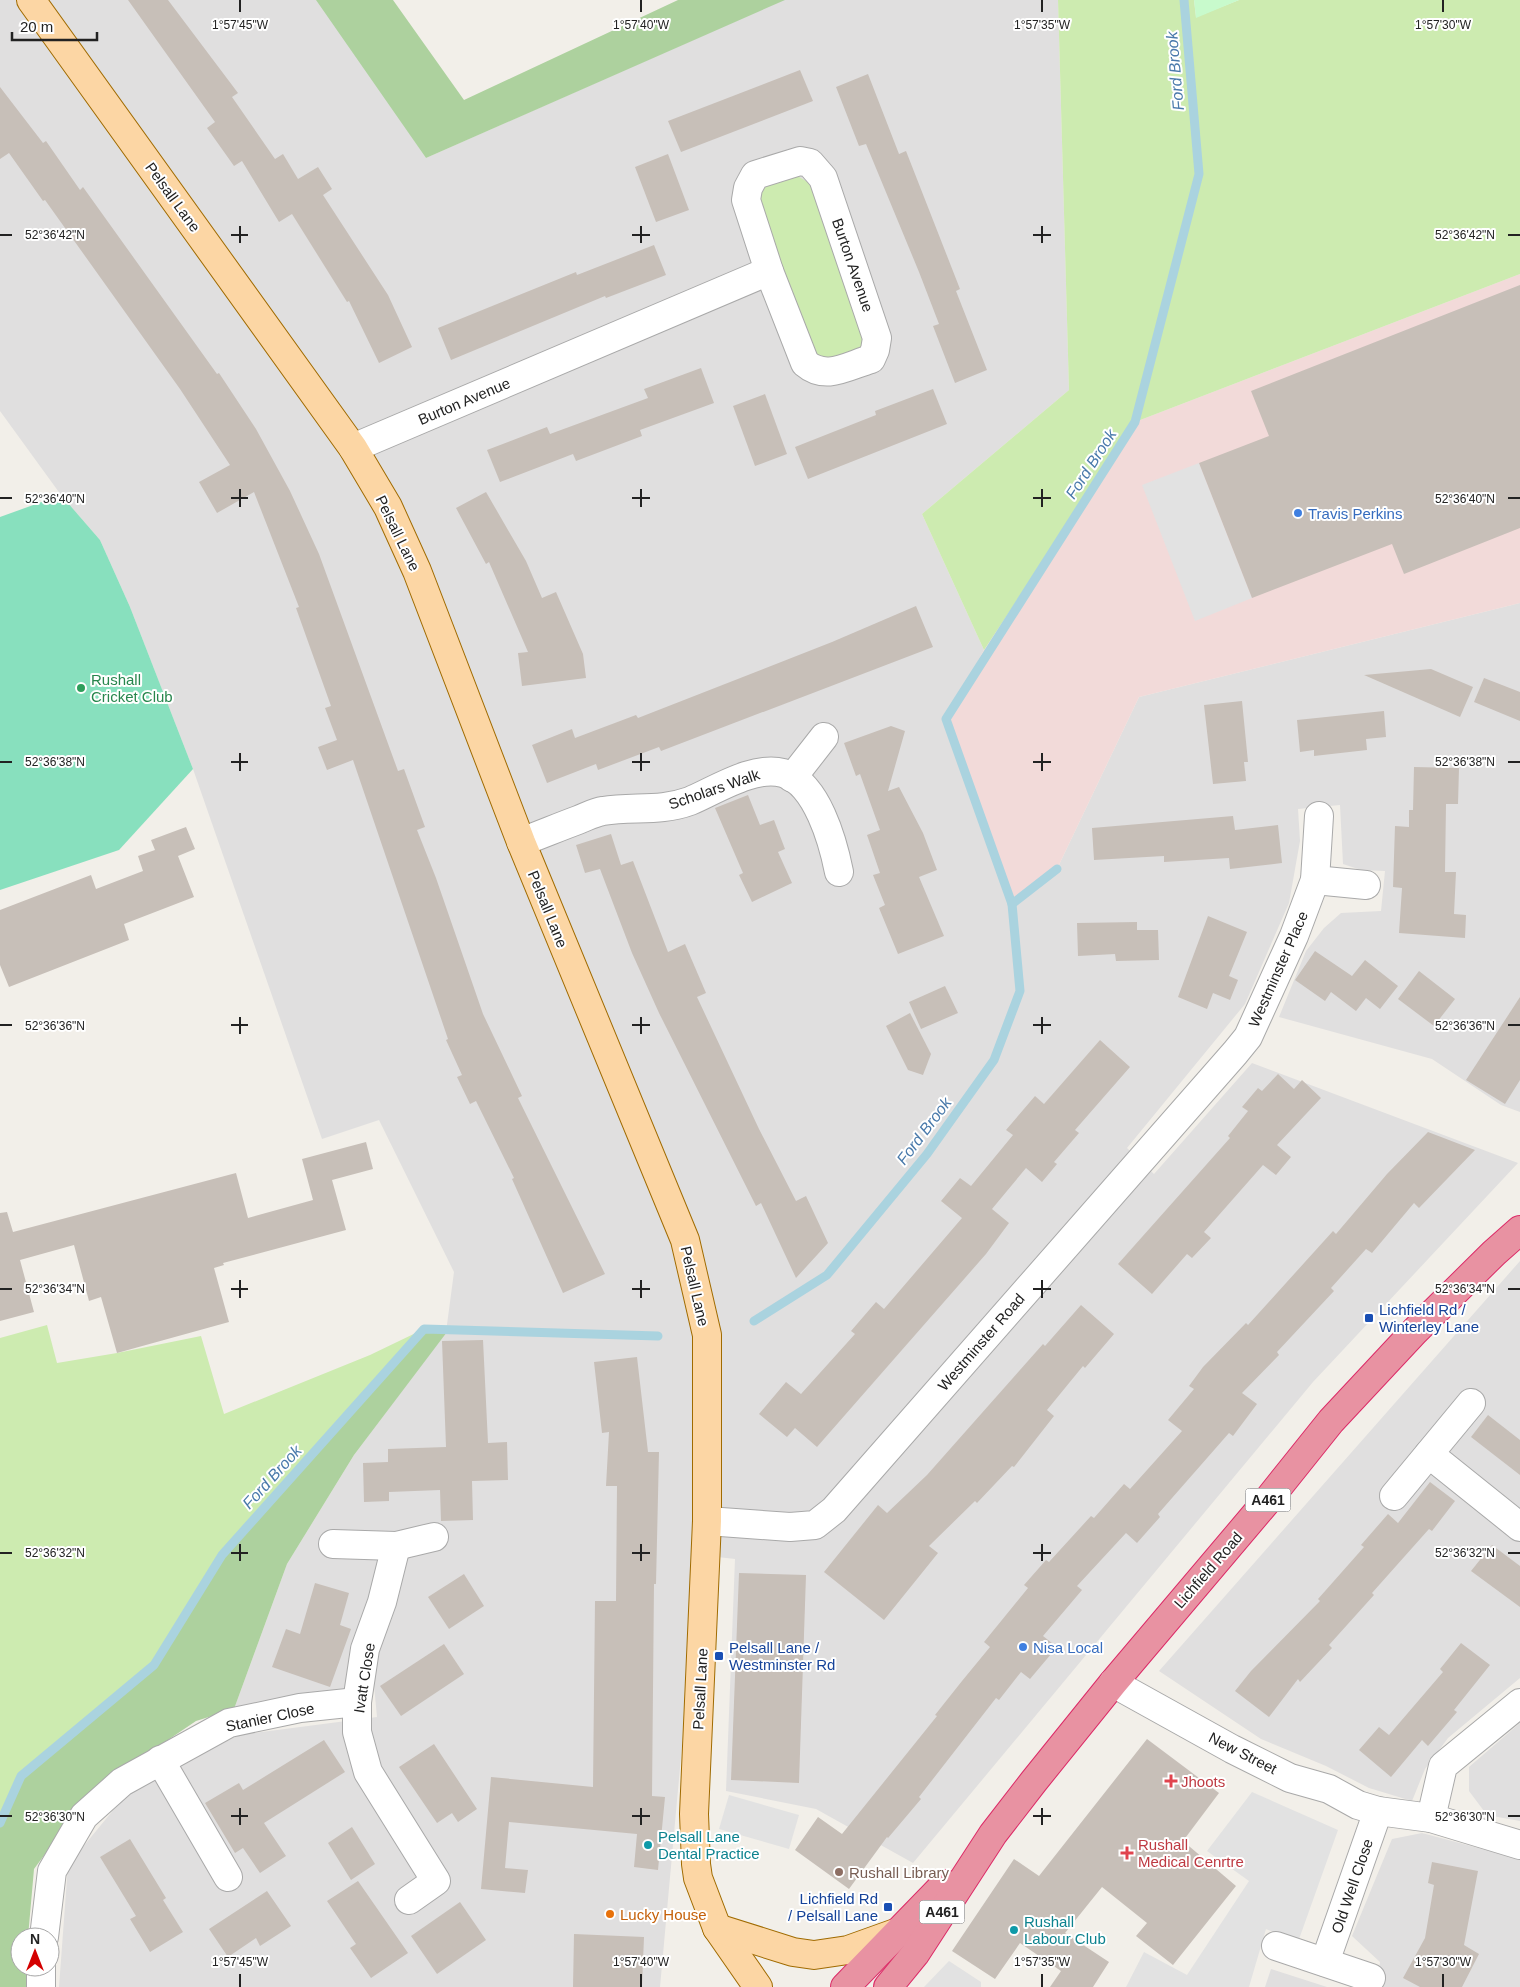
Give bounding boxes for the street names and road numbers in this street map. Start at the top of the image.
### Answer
street label: Pelsall Lane [142,159,204,235]
street label: Burton Avenue [829,216,877,314]
street label: Burton Avenue [416,374,512,428]
street label: Pelsall Lane [372,493,424,573]
street label: Scholars Walk [666,765,762,813]
street label: Pelsall Lane [525,868,571,950]
street label: Westminster Place [1245,909,1311,1029]
street label: Pelsall Lane [678,1244,712,1328]
street label: Westminster Road [934,1290,1028,1394]
road number: A461 [1246,1488,1290,1512]
street label: Lichfield Road [1170,1529,1246,1611]
street label: Ivatt Close [350,1642,378,1714]
street label: Pelsall Lane [689,1648,711,1730]
street label: Stanier Close [224,1699,316,1735]
street label: New Street [1206,1729,1281,1778]
street label: Old Well Close [1328,1836,1376,1936]
road number: A461 [920,1900,964,1924]

